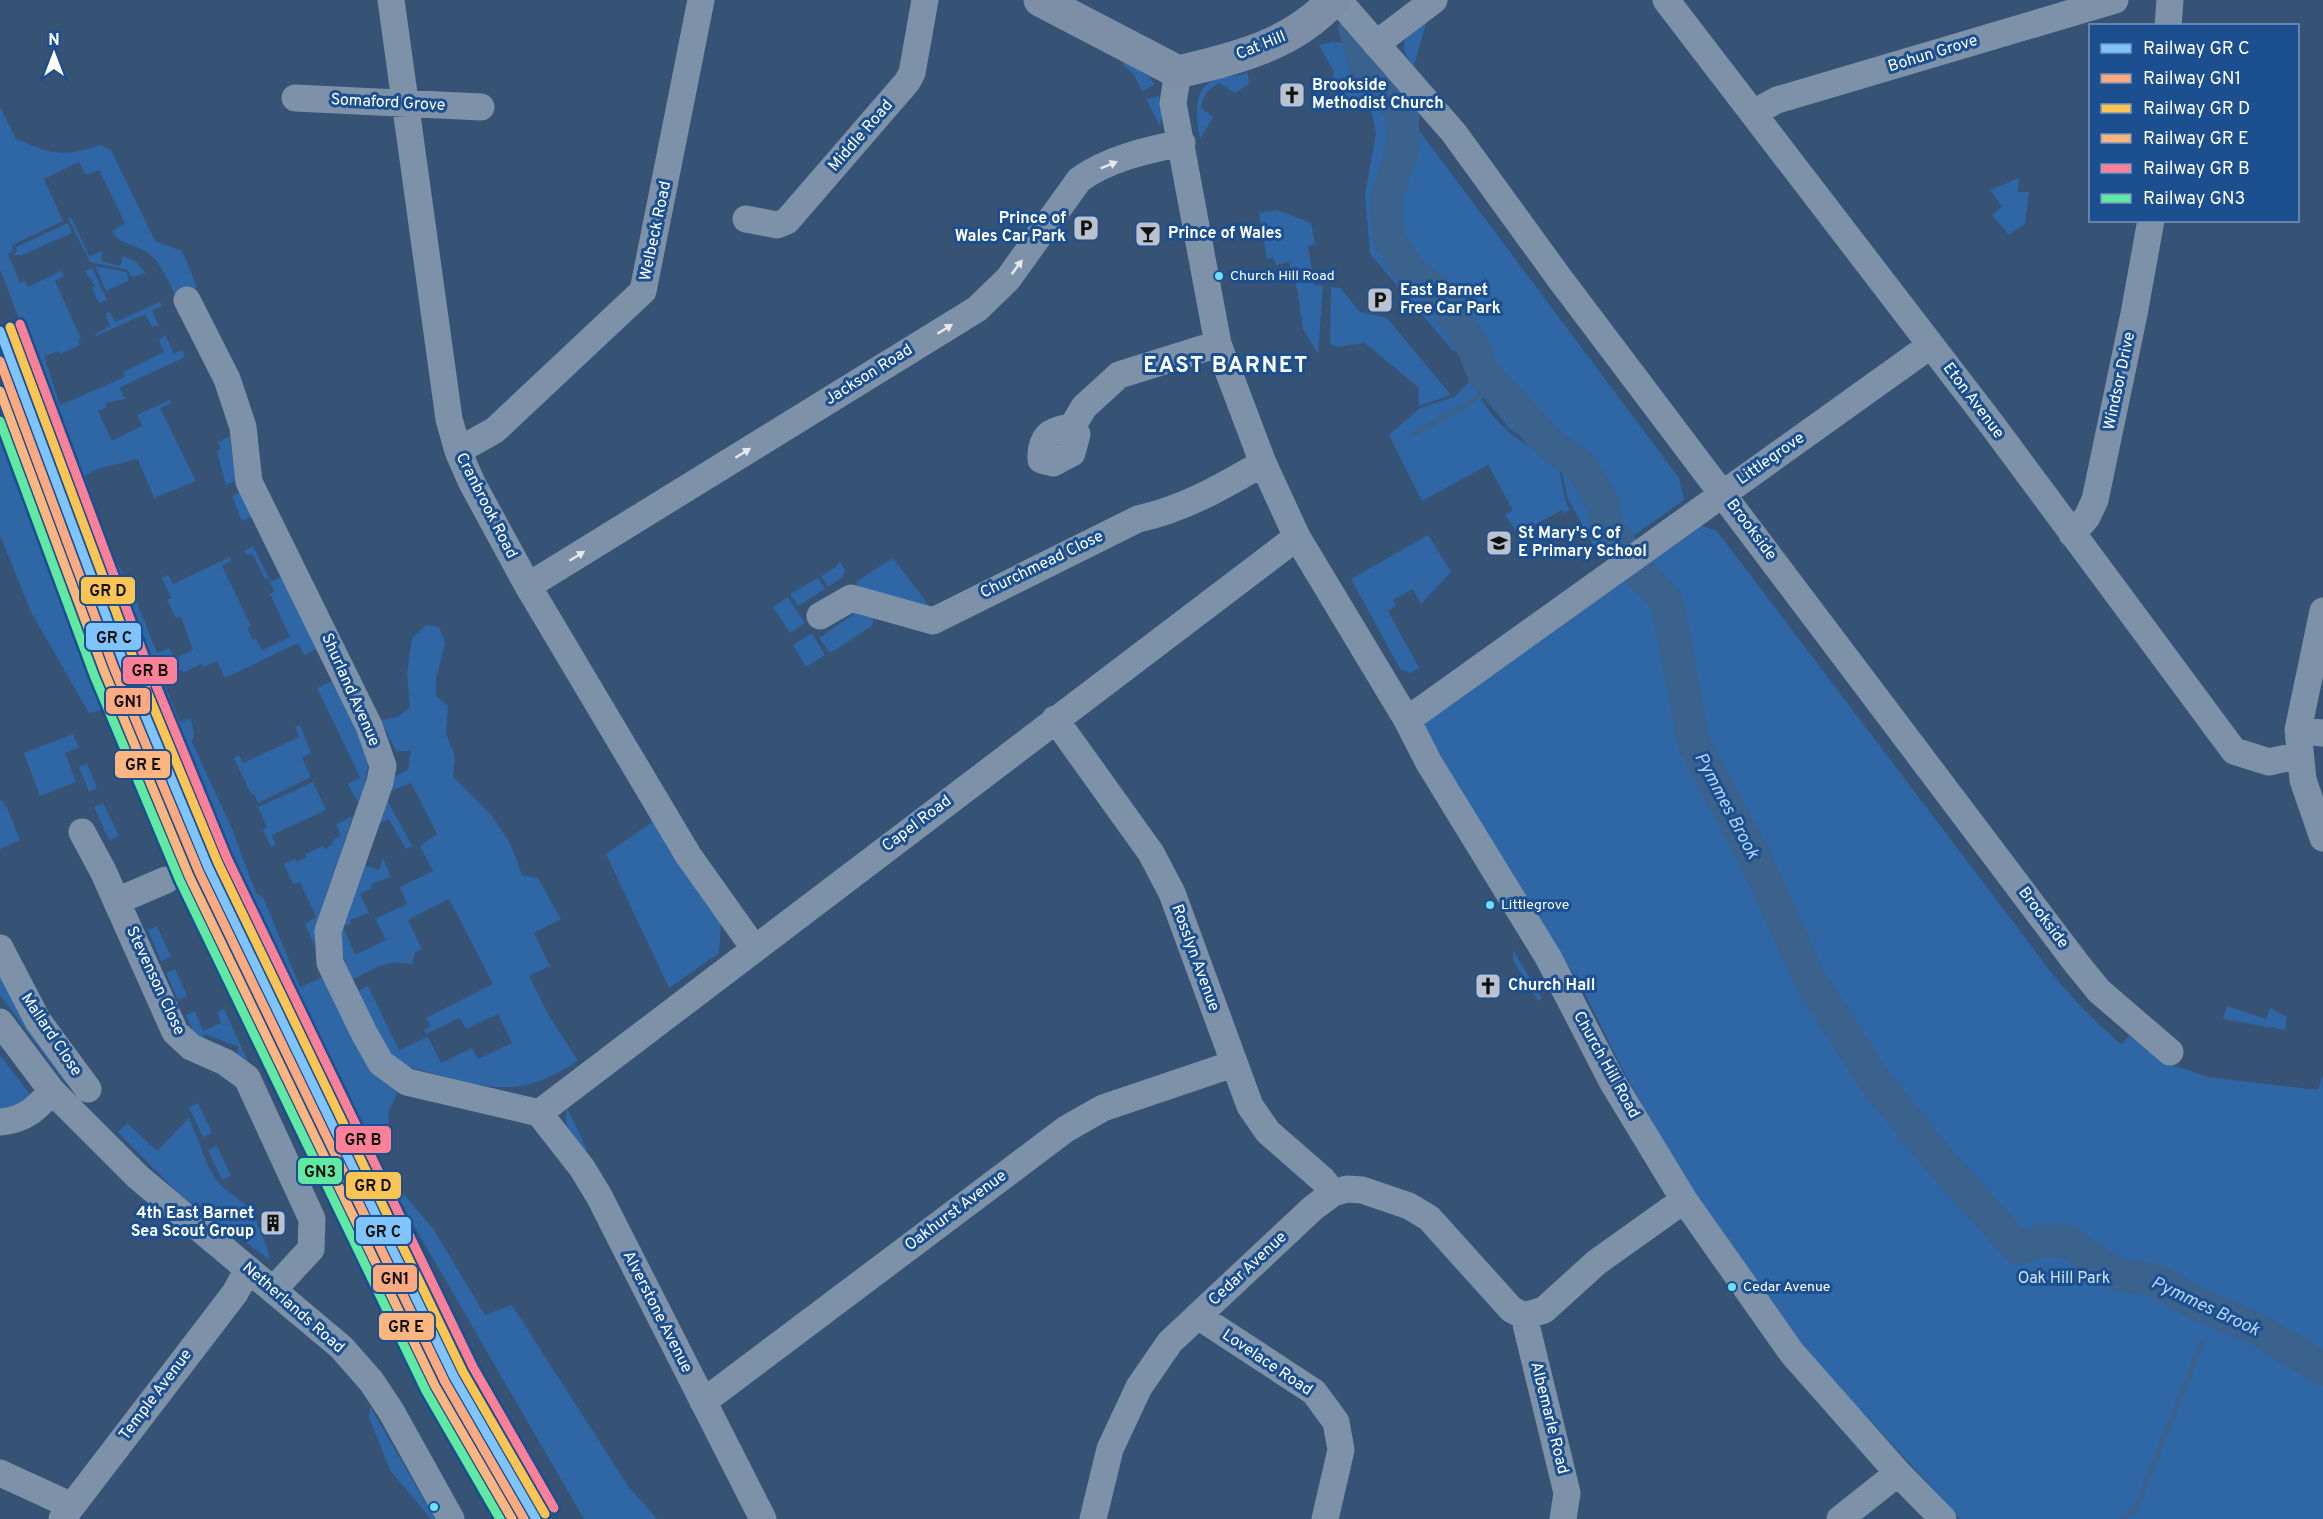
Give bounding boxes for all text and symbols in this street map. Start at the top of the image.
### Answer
north arrow [24,24,84,84]
legend [2089,24,2299,222]
street label: Cat Hill [1233,27,1289,65]
text: N [48,31,60,51]
street label: Bohun Grove [1886,31,1980,77]
text: Railway GR C [2143,38,2250,61]
text: Railway GN1 [2143,68,2241,91]
place label: Brookside Methodist Church [1312,76,1444,114]
church icon: Brookside Methodist Church [1277,80,1307,110]
street label: Somaford Grove [330,90,446,116]
street label: Middle Road [824,96,898,176]
text: Railway GR D [2143,98,2250,121]
text: Railway GR E [2143,128,2249,151]
text: Railway GR B [2143,158,2250,181]
one-way arrow [1100,160,1118,169]
street label: Welbeck Road [636,179,676,283]
text: Railway GN3 [2143,188,2245,211]
place label: Prince of Wales Car Park [955,209,1066,247]
parking icon: Prince of Wales Car Park [1071,213,1101,243]
bar icon: Prince of Wales [1133,219,1163,249]
place label: Prince of Wales [1168,224,1282,244]
one-way arrow [1011,259,1023,275]
place label: Church Hill Road [1230,268,1335,285]
marker: Church Hill Road [1213,270,1225,282]
place label: East Barnet Free Car Park [1400,281,1501,319]
parking icon: East Barnet Free Car Park [1365,285,1395,315]
one-way arrow [937,323,953,334]
street label: Windsor Drive [2100,330,2140,432]
street label: Jackson Road [821,340,917,410]
district label: EAST BARNET [1143,353,1309,380]
street label: Eton Avenue [1938,359,2008,443]
street label: Littlegrove [1733,428,1809,490]
one-way arrow [735,448,751,459]
street label: Cranbrook Road [451,450,521,562]
street label: Brookside [1721,495,1781,565]
place label: St Mary's C of E Primary School [1518,524,1647,562]
street label: Churchmead Close [977,527,1107,603]
school or university icon: St Mary's C of E Primary School [1484,528,1514,558]
one-way arrow [569,550,585,561]
line badge: GR D [80,576,136,605]
text: GR D [89,582,127,602]
line badge: GR C [85,622,142,651]
text: GR C [96,629,132,649]
street label: Shurland Avenue [316,630,384,750]
line badge: GR B [122,656,178,685]
text: GR B [132,662,168,682]
line badge: GN1 [105,687,151,715]
text: GN1 [114,693,142,713]
water label: Pymmes Brook [1688,749,1764,864]
line badge: GR E [114,750,171,779]
text: GR E [125,756,161,776]
street label: Capel Road [878,791,956,857]
street label: Brookside [2013,883,2073,953]
place label: Littlegrove [1501,897,1569,914]
marker: Littlegrove [1484,899,1496,911]
street label: Rosslyn Avenue [1166,902,1224,1014]
street label: Stevenson Close [121,923,189,1039]
church icon: Church Hall [1473,971,1503,1001]
place label: Church Hall [1508,976,1595,996]
street label: Mallard Close [16,990,86,1080]
street label: Church Hill Road [1568,1008,1644,1122]
line badge: GR B [335,1125,392,1154]
text: GR B [345,1131,381,1151]
line badge: GN3 [297,1157,343,1185]
text: GN3 [304,1163,336,1183]
street label: Oakhurst Avenue [901,1166,1011,1256]
line badge: GR D [345,1171,402,1200]
text: GR D [354,1177,392,1197]
place label: 4th East Barnet Sea Scout Group [131,1204,254,1242]
building icon: 4th East Barnet Sea Scout Group [258,1208,288,1238]
line badge: GR C [355,1216,412,1245]
text: GR C [365,1223,401,1243]
street label: Cedar Avenue [1205,1228,1291,1310]
street label: Alverstone Avenue [618,1248,696,1376]
street label: Netherlands Road [238,1258,348,1358]
line badge: GN1 [372,1264,418,1293]
park label: Oak Hill Park [2018,1269,2110,1289]
text: GN1 [381,1270,409,1290]
water label: Pymmes Brook [2147,1272,2264,1343]
place label: Cedar Avenue [1743,1279,1830,1296]
marker: Cedar Avenue [1726,1281,1738,1293]
line badge: GR E [378,1312,435,1341]
text: GR E [388,1318,424,1338]
street label: Lovelace Road [1218,1325,1316,1401]
street label: Temple Avenue [115,1346,197,1444]
street label: Albemarle Road [1525,1360,1573,1476]
unlabelled marker [428,1501,440,1513]

